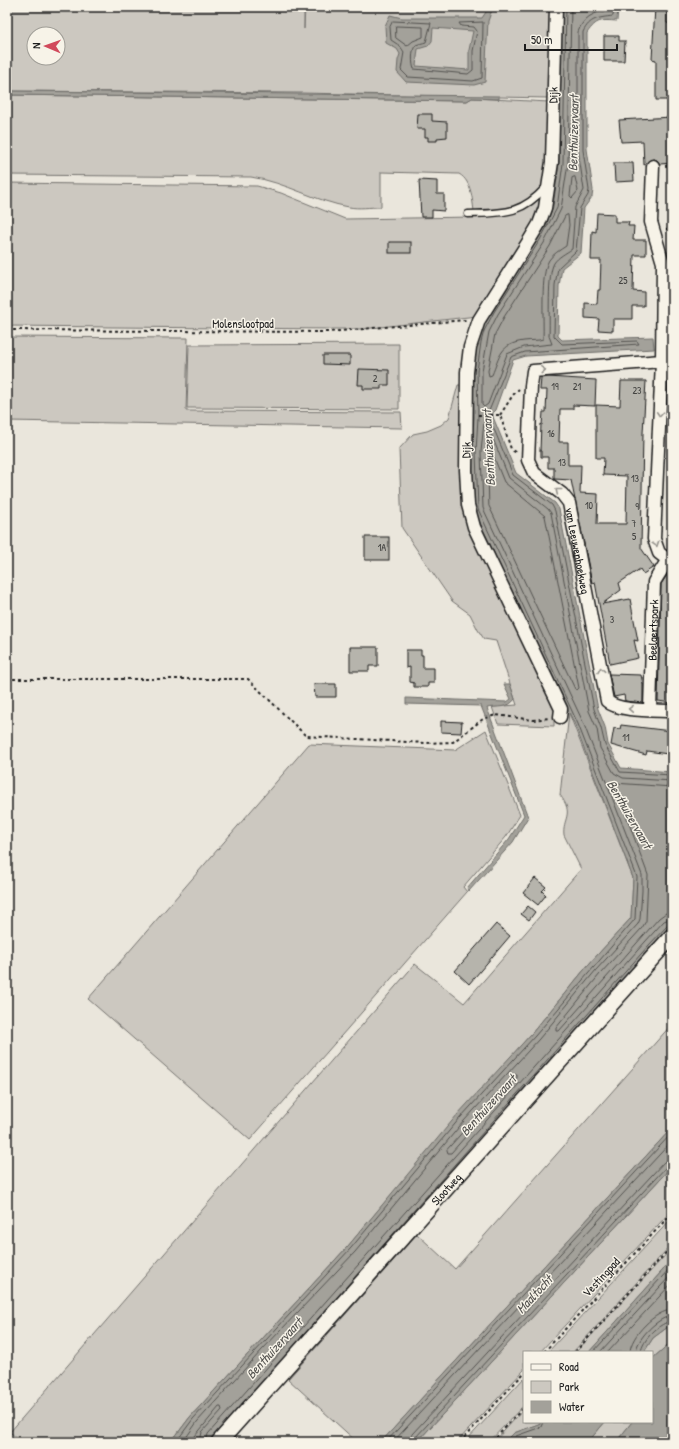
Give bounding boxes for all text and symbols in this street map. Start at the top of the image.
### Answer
north arrow [26,26,66,66]
scale bar [525,26,617,52]
text: 50 m [531,31,552,48]
text: N [29,42,43,49]
street label: Dijk [544,87,562,103]
water label: Benthuizervaart [563,92,583,171]
house number: 25 [619,274,628,287]
street label: Molenslootpad [212,315,274,332]
one-way arrow [540,365,546,374]
house number: 2 [373,372,378,385]
house number: 19 [551,380,559,393]
house number: 21 [573,380,582,393]
house number: 23 [632,384,642,397]
water label: Benthuizervaart [477,407,499,487]
one-way arrow [655,411,664,417]
house number: 16 [547,427,555,440]
street label: Dijk [457,442,475,458]
house number: 13 [558,456,567,469]
house number: 13 [631,472,640,485]
one-way arrow [555,489,563,496]
house number: 10 [585,499,594,512]
house number: 9 [635,500,639,513]
street label: van Leeuwenhoekweg [562,506,595,595]
house number: 7 [632,517,637,530]
house number: 5 [632,530,637,543]
one-way arrow [651,540,660,547]
house number: 1A [378,541,386,554]
street label: Beelaertspark [643,599,662,661]
house number: 3 [610,613,615,626]
one-way arrow [598,666,606,673]
one-way arrow [628,704,634,713]
house number: 11 [622,731,630,744]
water label: Benthuizervaart [603,776,658,854]
water label: Benthuizervaart [456,1069,522,1139]
street label: Slootweg [427,1169,465,1209]
street label: Vestingpad [578,1253,624,1300]
water label: Maaltocht [512,1269,558,1317]
water label: Benthuizervaart [242,1312,308,1382]
legend [523,1351,653,1423]
text: Road [559,1358,579,1375]
text: Park [559,1378,579,1395]
text: Water [559,1398,585,1415]

